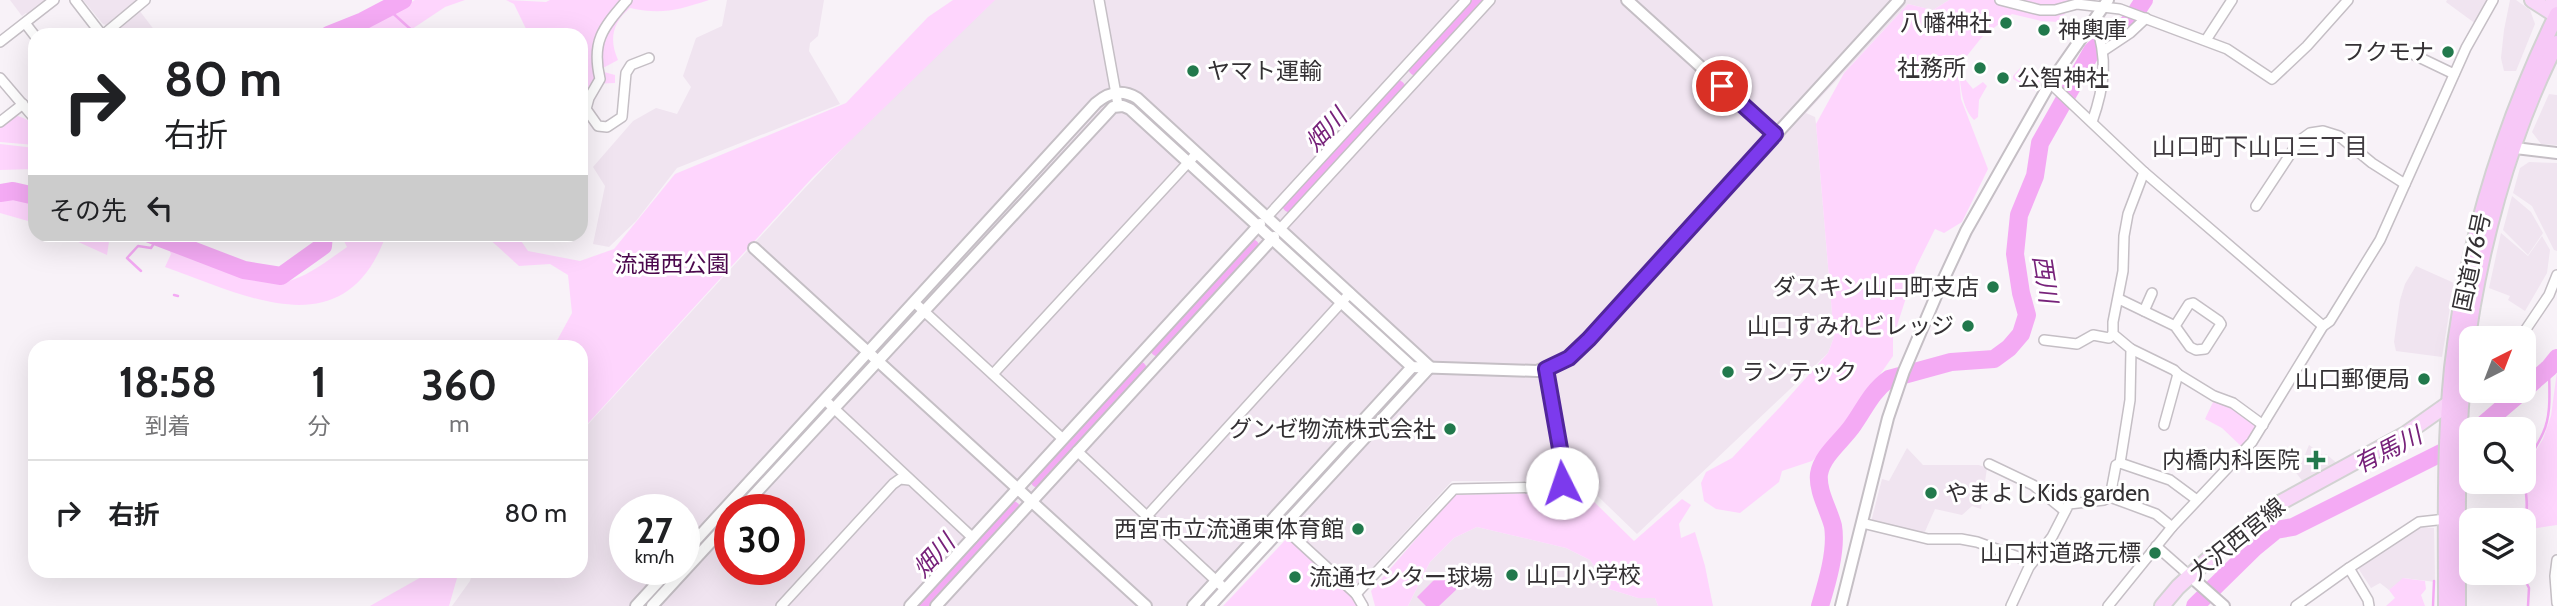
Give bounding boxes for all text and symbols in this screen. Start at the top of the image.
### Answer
place label: 八幡神社 [1900,9,1992,37]
marker: 八幡神社 [1998,15,2014,31]
place label: 神輿庫 [2058,16,2127,44]
marker: 神輿庫 [2036,22,2052,38]
place label: フクモナ [2342,38,2434,66]
marker: フクモナ [2440,44,2456,60]
text: 80 m [164,49,282,108]
place label: 社務所 [1897,54,1966,82]
icon: right [49,56,140,147]
pin [1692,56,1752,116]
place label: ヤマト運輸 [1207,57,1322,85]
marker: 社務所 [1972,60,1988,76]
marker: ヤマト運輸 [1185,63,1201,79]
place label: 公智神社 [2017,64,2109,92]
icon: arrive [1703,67,1741,105]
marker: 公智神社 [1995,70,2011,86]
water label: 畑川 [1299,100,1355,157]
text: 右折 [164,115,228,154]
district label: 山口町下山口三丁目 [2152,132,2368,161]
icon: left [141,189,179,227]
text: その先 [49,195,127,227]
street label: 国道176号 [2448,210,2496,314]
park label: 流通西公園 [615,250,730,278]
water label: 西川 [2027,253,2064,308]
place label: ダスキン山口町支店 [1773,273,1979,301]
marker: ダスキン山口町支店 [1985,279,2001,295]
place label: 山口すみれビレッジ [1747,312,1954,340]
marker: 山口すみれビレッジ [1960,318,1976,334]
north arrow [2459,326,2536,402]
map controls [2459,326,2536,585]
text: 18:58 [119,356,217,408]
text: 1 [311,356,327,408]
place label: ランテック [1742,358,1857,386]
text: 360 [421,359,497,411]
marker: ランテック [1720,364,1736,380]
place label: 山口郵便局 [2295,365,2410,393]
marker: 山口郵便局 [2416,371,2432,387]
text: m [449,410,469,438]
text: 到着 [145,412,191,440]
text: 分 [308,412,331,440]
place label: グンゼ物流株式会社 [1229,415,1436,443]
button: search [2459,417,2536,494]
water label: 有馬川 [2349,419,2429,479]
marker: グンゼ物流株式会社 [1442,421,1458,437]
position arrow [1525,446,1599,520]
place label: 内橋内科医院 [2162,446,2300,474]
marker: 内橋内科医院 [2306,450,2326,470]
place label: やまよしKids garden [1945,479,2150,507]
marker: やまよしKids garden [1923,485,1939,501]
street label: 大沢西宮線 [2184,492,2290,586]
icon: right [49,494,87,532]
speed limit sign: 30 [714,494,805,585]
text: 80 m [504,497,567,529]
text: 右折 [108,499,160,531]
button: layers [2459,508,2536,585]
text: 27 [636,509,673,552]
place label: 西宮市立流通東体育館 [1114,515,1344,543]
marker: 西宮市立流通東体育館 [1350,521,1366,537]
water label: 畑川 [907,526,963,583]
place label: 山口村道路元標 [1980,539,2141,567]
marker: 山口村道路元標 [2147,545,2163,561]
text: km/h [635,546,674,568]
place label: 山口小学校 [1526,561,1641,589]
place label: 流通センター球場 [1309,563,1493,591]
marker: 山口小学校 [1504,567,1520,583]
marker: 流通センター球場 [1287,569,1303,585]

